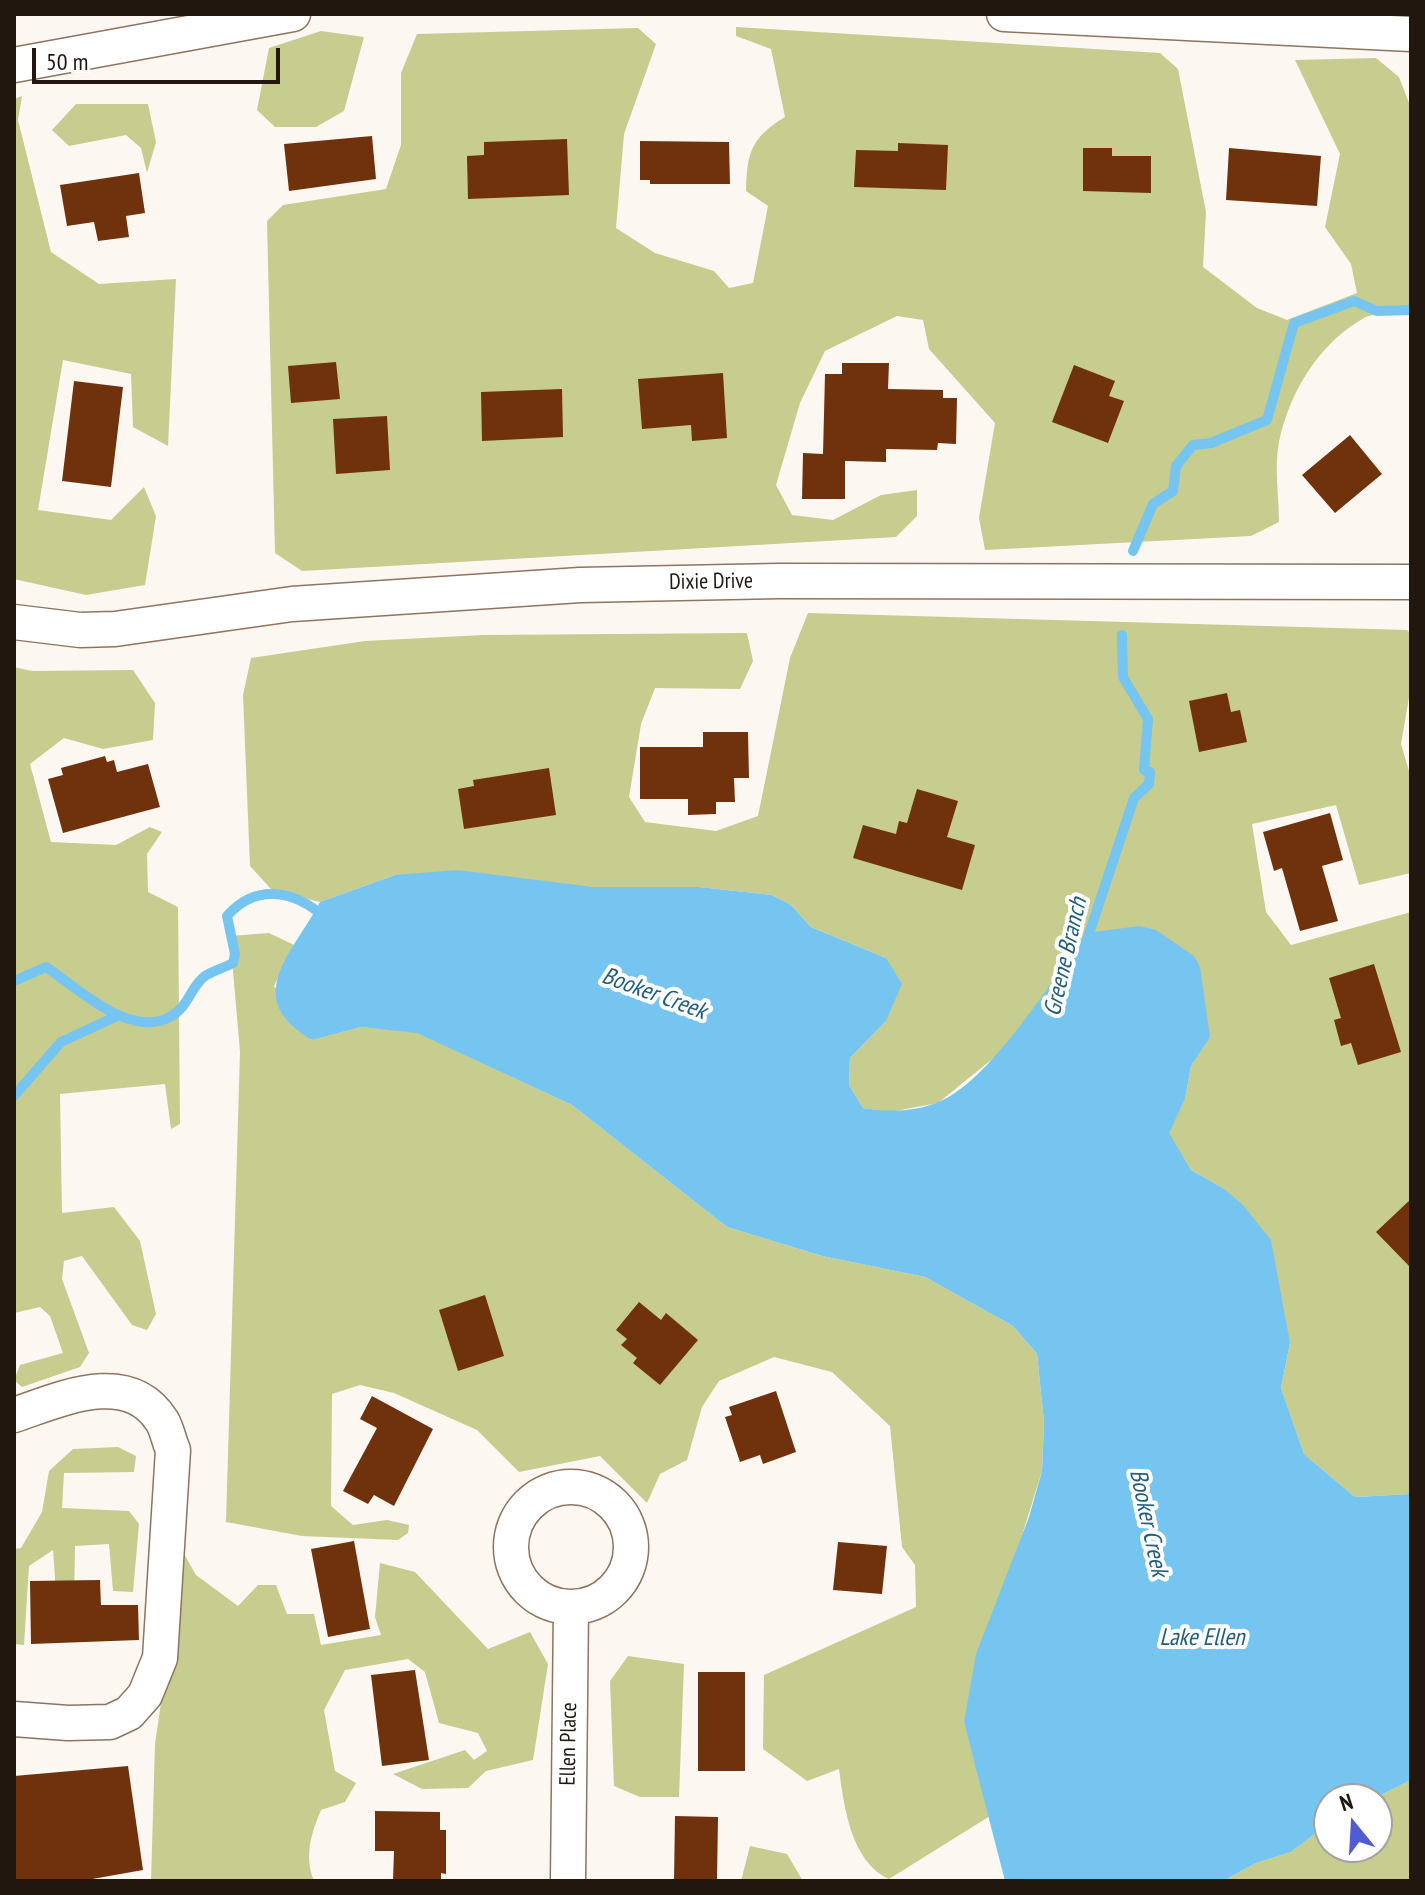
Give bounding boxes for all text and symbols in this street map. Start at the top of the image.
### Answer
scale bar [36,32,284,82]
text: 50 m [46,46,88,77]
street label: Dixie Drive [669,568,753,596]
water label: Greene Branch [1038,895,1094,1019]
water label: Booker Creek [598,962,710,1026]
water label: Booker Creek [1123,1467,1173,1579]
water label: Lake Ellen [1159,1624,1245,1652]
street label: Ellen Place [555,1702,583,1786]
north arrow [1313,1783,1393,1863]
text: N [1336,1787,1356,1817]

